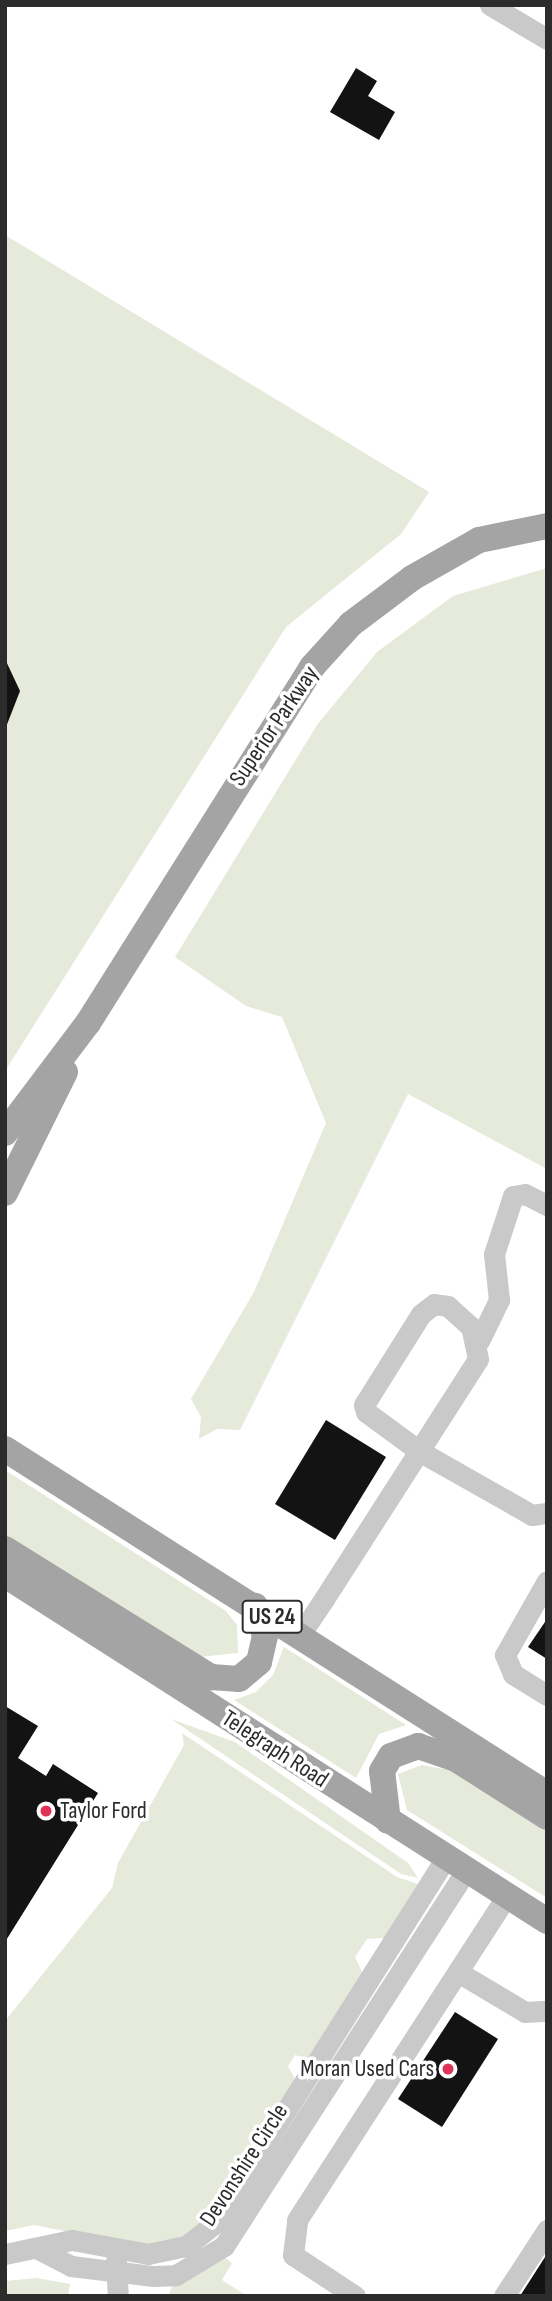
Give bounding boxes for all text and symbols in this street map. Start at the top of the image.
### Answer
street label: Superior Parkway [223,661,325,791]
road number: US 24 [240,1598,304,1636]
street label: Telegraph Road [216,1704,334,1794]
place label: Taylor Ford [60,1797,147,1825]
marker: Taylor Ford [38,1803,54,1819]
place label: Moran Used Cars [300,2055,434,2083]
marker: Moran Used Cars [440,2061,456,2077]
street label: Devonshire Circle [194,2098,294,2232]

